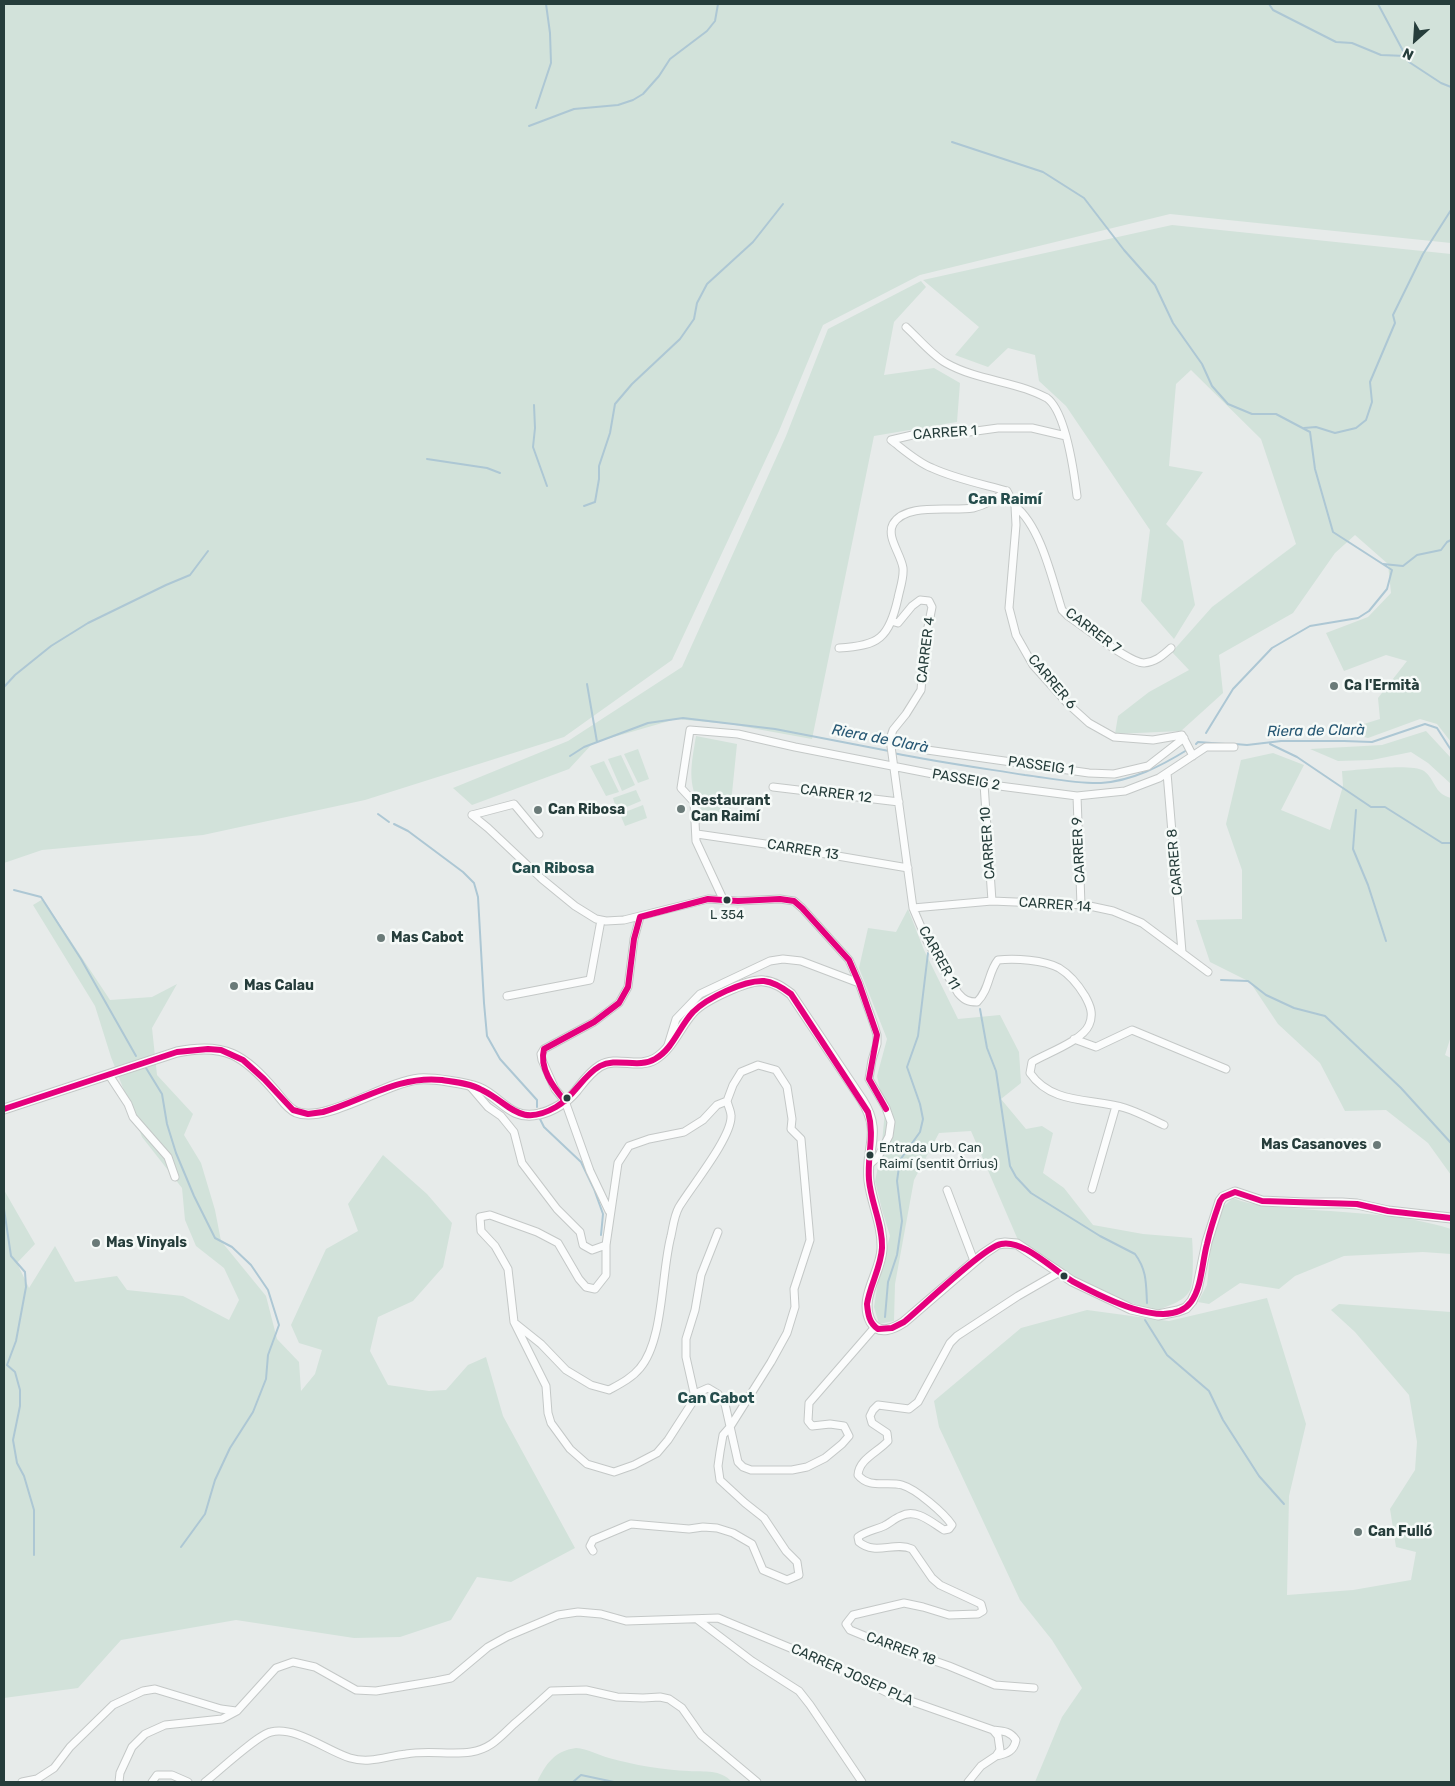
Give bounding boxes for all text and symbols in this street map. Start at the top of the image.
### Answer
north arrow [1390,15,1440,65]
text: N [1400,44,1416,64]
street label: CARRER 1 [912,422,978,444]
district label: Can Raimí [968,491,1042,509]
street label: CARRER 7 [1062,605,1124,657]
street label: CARRER 4 [914,616,938,684]
street label: CARRER 6 [1024,651,1080,713]
place label: Ca l'Ermità [1344,678,1419,694]
marker: Ca l'Ermità [1328,680,1340,692]
water label: Riera de Clarà [830,721,930,757]
water label: Riera de Clarà [1267,721,1365,741]
street label: PASSEIG 1 [1007,753,1075,779]
street label: PASSEIG 2 [931,766,1001,794]
street label: CARRER 12 [799,781,873,807]
place label: Restaurant Can Raimí [691,793,770,826]
place label: Can Ribosa [548,802,625,818]
marker: Restaurant Can Raimí [675,803,687,815]
marker: Can Ribosa [532,804,544,816]
street label: CARRER 10 [977,806,999,880]
street label: CARRER 9 [1069,816,1089,884]
street label: CARRER 8 [1164,828,1186,896]
street label: CARRER 13 [766,836,840,864]
district label: Can Ribosa [512,860,594,878]
street label: CARRER 14 [1018,894,1092,916]
marker: L 354 [722,895,732,905]
place label: L 354 [710,907,744,923]
street label: CARRER 11 [915,923,963,993]
place label: Mas Cabot [391,930,464,946]
marker: Mas Cabot [375,932,387,944]
place label: Mas Calau [244,978,314,994]
marker: Mas Calau [228,980,240,992]
unlabelled marker [562,1093,572,1103]
place label: Mas Casanoves [1261,1137,1367,1153]
marker: Mas Casanoves [1371,1139,1383,1151]
place label: Entrada Urb. Can Raimí (sentit Òrrius) [879,1140,998,1171]
marker: Entrada Urb. Can Raimí (sentit Òrrius) [865,1150,875,1160]
place label: Mas Vinyals [106,1235,187,1251]
marker: Mas Vinyals [90,1237,102,1249]
unlabelled marker [1059,1271,1069,1281]
district label: Can Cabot [677,1390,755,1408]
place label: Can Fulló [1368,1524,1432,1540]
marker: Can Fulló [1352,1526,1364,1538]
street label: CARRER 18 [864,1629,938,1669]
street label: CARRER JOSEP PLA [788,1640,916,1710]

